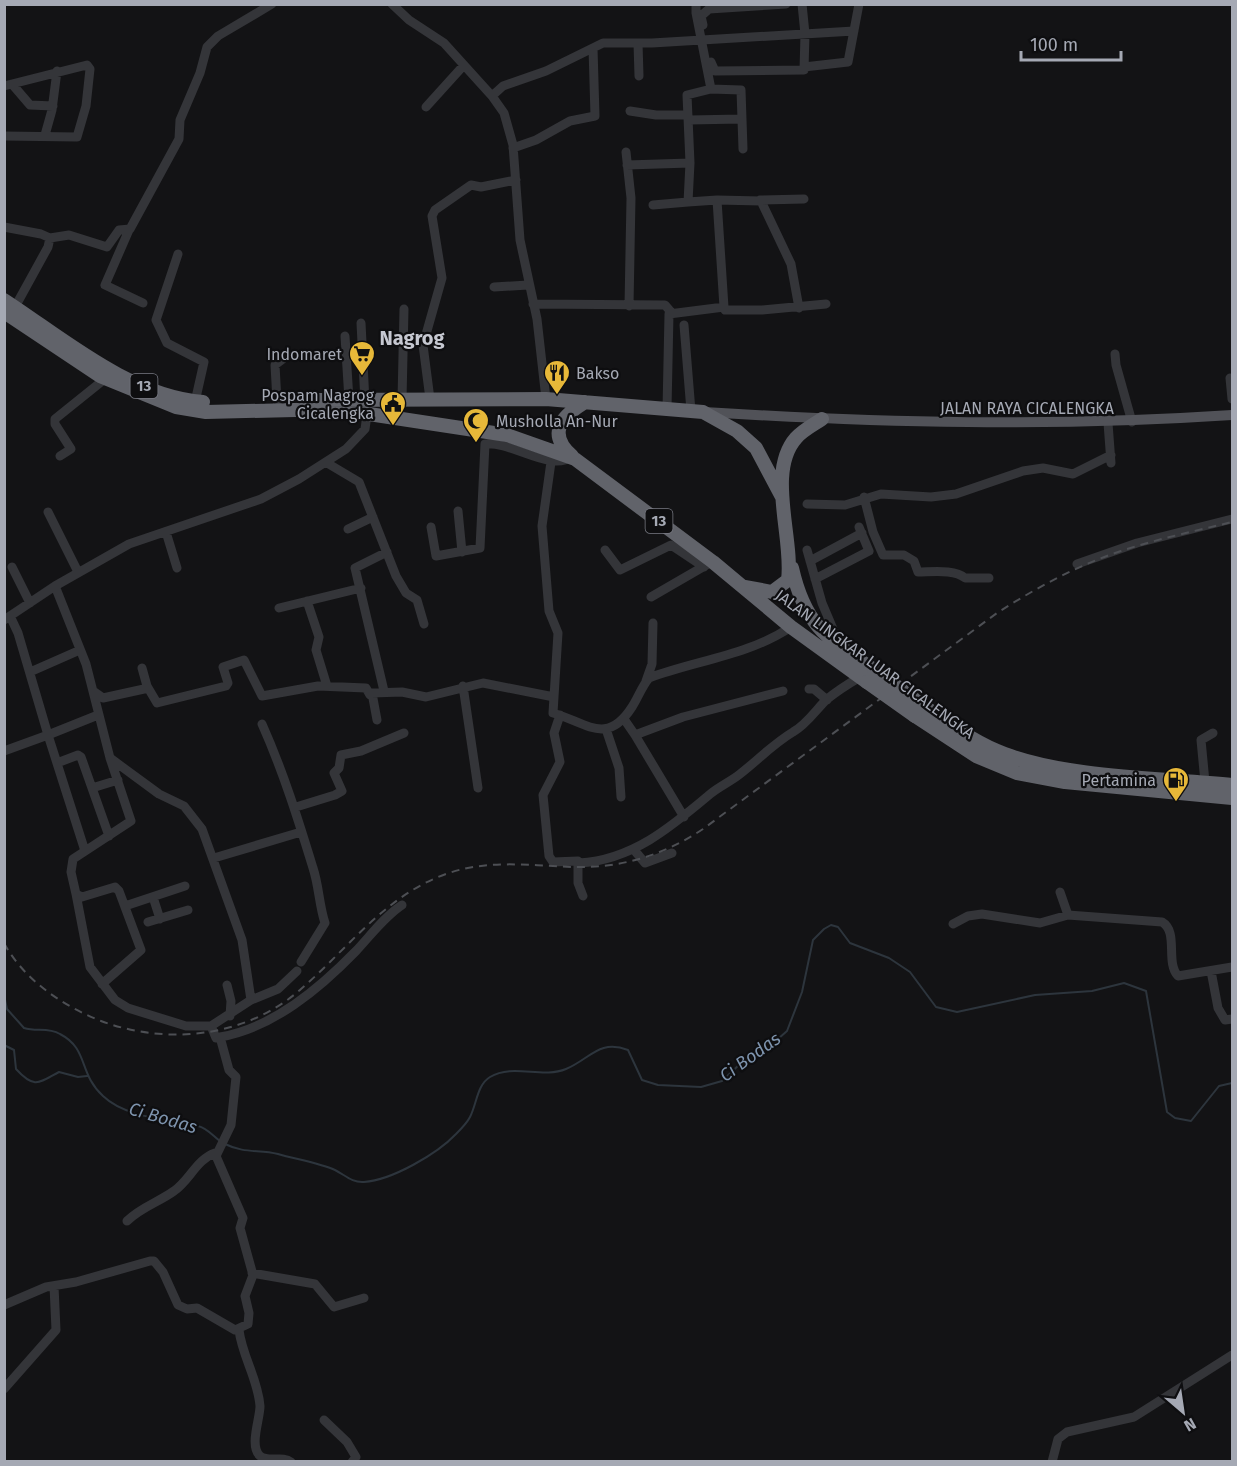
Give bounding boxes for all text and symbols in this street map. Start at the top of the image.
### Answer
scale bar [1021,24,1122,62]
text: 100 m [1030,34,1078,56]
district label: Nagrog [379,326,446,350]
supermarket icon: Indomaret [347,339,377,377]
place label: Indomaret [266,345,342,364]
restaurant icon: Bakso [542,358,572,396]
place label: Bakso [576,364,619,383]
road number: 13 [130,374,158,398]
place label: Pospam Nagrog Cicalengka [261,386,375,423]
public building icon: Pospam Nagrog Cicalengka [378,389,408,427]
street label: JALAN RAYA CICALENGKA [940,399,1115,418]
mosque icon: Musholla An-Nur [461,406,491,444]
place label: Musholla An-Nur [496,412,618,431]
road number: 13 [646,509,672,533]
street label: JALAN LINGKAR LUAR CICALENGKA [772,585,979,743]
fuel station icon: Pertamina [1161,765,1191,803]
place label: Pertamina [1082,771,1156,790]
water label: Ci Bodas [715,1028,785,1086]
water label: Ci Bodas [126,1098,200,1138]
north arrow [1153,1382,1213,1442]
text: N [1181,1414,1199,1436]

